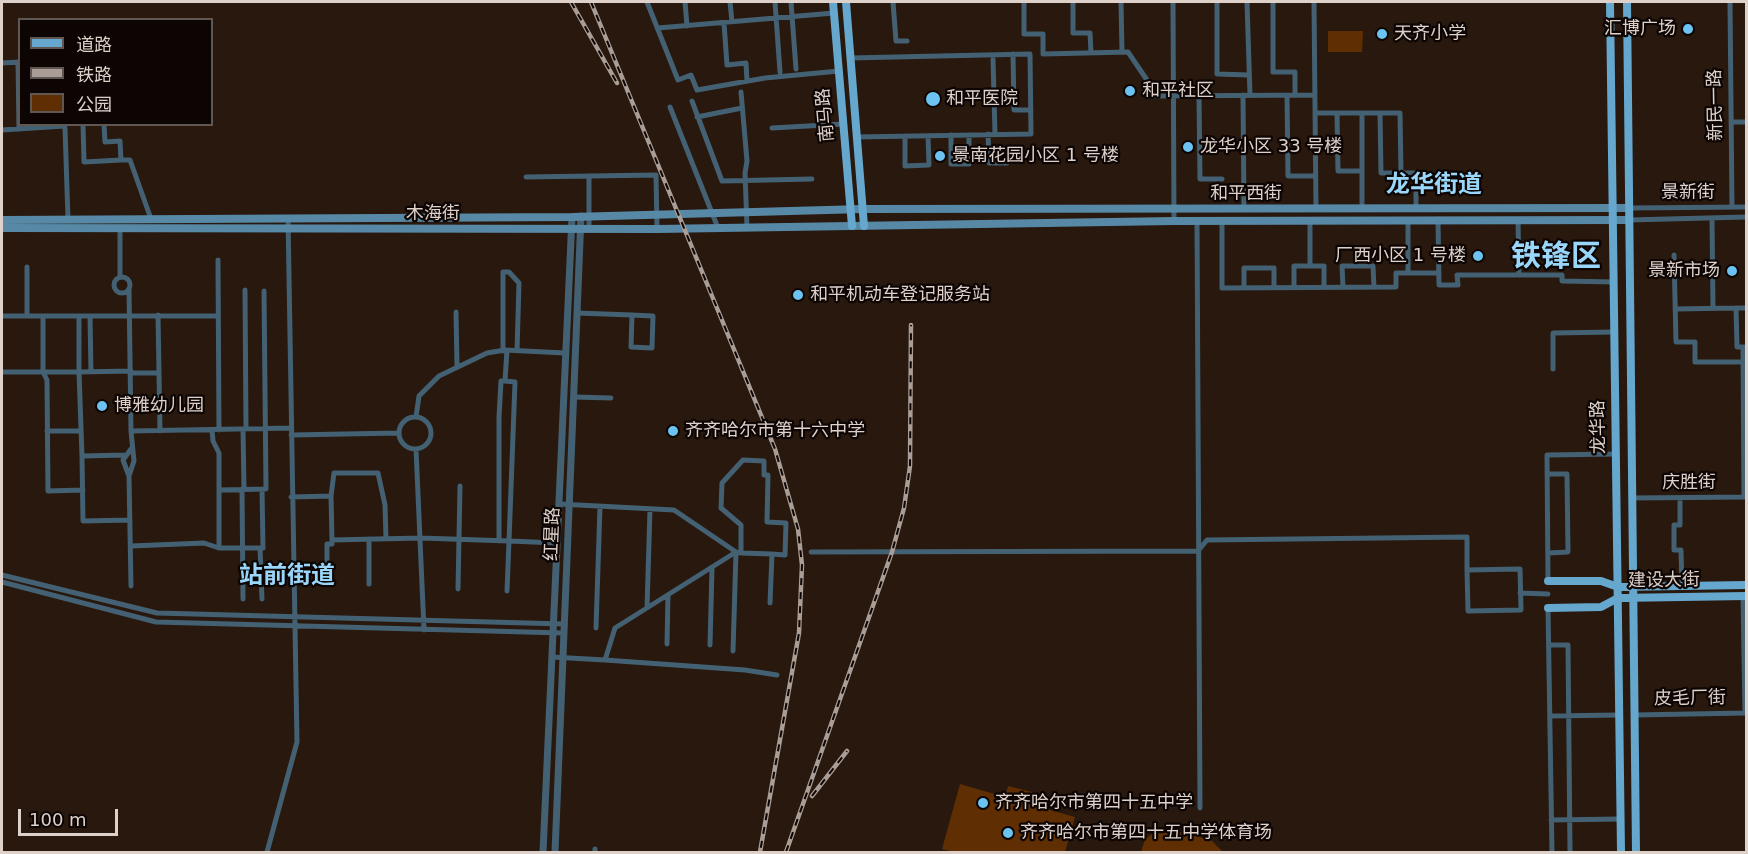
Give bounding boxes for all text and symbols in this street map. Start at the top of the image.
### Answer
legend [18,18,213,126]
place label: 汇博广场 [1604,18,1676,40]
marker: 汇博广场 [1681,22,1695,36]
place label: 天齐小学 [1394,23,1466,45]
marker: 天齐小学 [1375,27,1389,41]
text: 道路 [76,34,112,55]
text: 铁路 [76,64,112,85]
street label: 新民一路 [1705,69,1727,141]
place label: 和平社区 [1142,80,1214,102]
marker: 和平社区 [1123,84,1137,98]
street label: 南马路 [813,87,839,143]
place label: 和平医院 [946,88,1018,110]
marker: 和平医院 [924,90,942,108]
text: 公园 [76,94,112,115]
place label: 龙华小区 33 号楼 [1200,136,1342,158]
marker: 龙华小区 33 号楼 [1181,140,1195,154]
place label: 景南花园小区 1 号楼 [952,145,1119,167]
marker: 景南花园小区 1 号楼 [933,149,947,163]
district label: 龙华街道 [1386,172,1482,200]
street label: 景新街 [1661,182,1715,204]
street label: 和平西街 [1210,183,1282,205]
street label: 木海街 [406,203,460,225]
district label: 铁锋区 [1511,240,1601,276]
place label: 厂西小区 1 号楼 [1335,245,1466,267]
marker: 厂西小区 1 号楼 [1471,249,1485,263]
place label: 景新市场 [1648,260,1720,282]
marker: 景新市场 [1725,264,1739,278]
place label: 和平机动车登记服务站 [810,284,990,306]
marker: 和平机动车登记服务站 [791,288,805,302]
place label: 博雅幼儿园 [114,395,204,417]
marker: 博雅幼儿园 [95,399,109,413]
street label: 龙华路 [1588,400,1610,454]
place label: 齐齐哈尔市第十六中学 [685,420,865,442]
marker: 齐齐哈尔市第十六中学 [666,424,680,438]
street label: 庆胜街 [1662,472,1716,494]
street label: 红星路 [541,507,565,561]
district label: 站前街道 [239,563,335,591]
street label: 建设大街 [1628,570,1700,592]
street label: 皮毛厂街 [1654,688,1726,710]
place label: 齐齐哈尔市第四十五中学 [995,792,1193,814]
marker: 齐齐哈尔市第四十五中学 [976,796,990,810]
scale bar [21,797,122,835]
text: 100 m [29,809,87,830]
place label: 齐齐哈尔市第四十五中学体育场 [1020,822,1272,844]
marker: 齐齐哈尔市第四十五中学体育场 [1001,826,1015,840]

